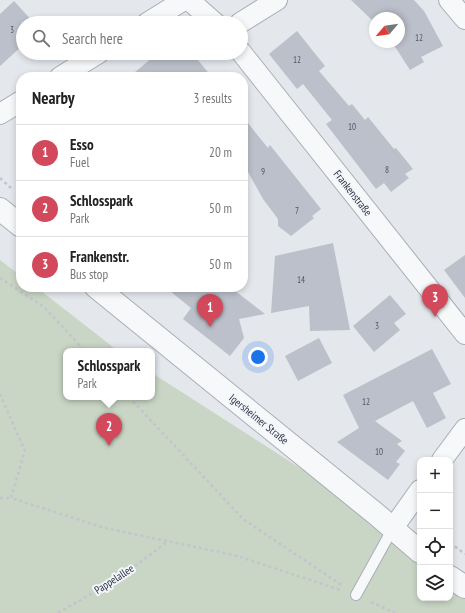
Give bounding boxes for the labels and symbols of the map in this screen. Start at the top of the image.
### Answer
north arrow [369,12,405,48]
house number: 3 [10,24,14,35]
house number: 12 [415,32,423,43]
house number: 12 [293,54,301,65]
house number: 10 [348,121,356,132]
house number: 8 [385,164,389,175]
house number: 9 [261,166,265,177]
street label: Frankenstraße [331,167,376,219]
house number: 7 [295,205,299,216]
house number: 14 [297,274,305,285]
pin: 3 [422,284,448,317]
pin: 1 [197,294,223,327]
house number: 3 [375,320,379,331]
your location [248,347,268,367]
street label: Igersheimer Straße [226,391,292,448]
house number: 12 [362,396,370,407]
pin: 2 [96,413,122,446]
house number: 10 [375,446,383,457]
street label: Pappelallee [92,561,137,597]

